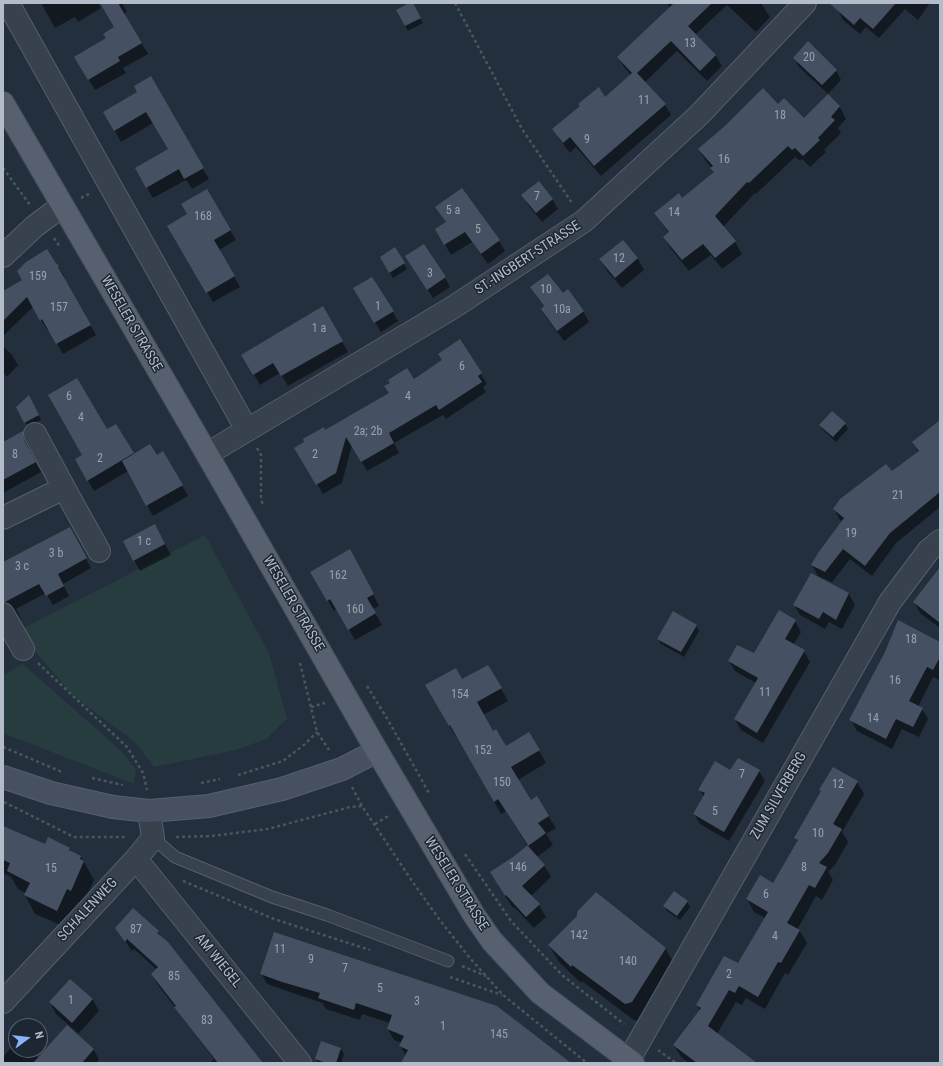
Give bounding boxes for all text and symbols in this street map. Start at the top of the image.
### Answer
house number: 13 [684,37,696,51]
house number: 20 [803,51,815,65]
house number: 11 [638,94,650,108]
house number: 18 [774,109,786,123]
house number: 9 [584,133,590,147]
house number: 16 [718,153,730,167]
house number: 7 [534,190,540,204]
house number: 5 a [446,204,460,218]
house number: 14 [668,206,680,220]
house number: 168 [194,210,212,224]
street label: ST.-INGBERT-STRASSE [472,217,584,299]
house number: 5 [475,223,481,237]
house number: 12 [613,252,625,266]
house number: 3 [427,267,433,281]
house number: 159 [29,270,47,284]
street label: WESELER STRASSE [97,273,165,375]
house number: 10 [540,283,552,297]
house number: 1 [375,300,381,314]
house number: 157 [50,301,68,315]
house number: 10a [553,303,571,317]
house number: 1 a [312,322,326,336]
house number: 6 [459,360,465,374]
house number: 6 [66,390,72,404]
house number: 4 [405,390,411,404]
house number: 4 [78,411,84,425]
house number: 2a; 2b [354,425,382,439]
house number: 8 [12,448,18,462]
house number: 2 [312,448,318,462]
house number: 2 [97,452,103,466]
house number: 21 [892,489,904,503]
house number: 19 [845,527,857,541]
house number: 1 c [137,535,151,549]
house number: 3 b [49,547,63,561]
street label: WESELER STRASSE [259,553,327,655]
house number: 3 c [15,560,29,574]
house number: 162 [329,569,347,583]
house number: 160 [346,603,364,617]
house number: 18 [905,633,917,647]
house number: 16 [889,674,901,688]
house number: 11 [759,686,771,700]
house number: 154 [451,688,469,702]
house number: 14 [867,712,879,726]
house number: 152 [474,744,492,758]
street label: ZUM SILVERBERG [747,749,811,843]
house number: 7 [739,768,745,782]
house number: 150 [493,776,511,790]
house number: 12 [832,778,844,792]
house number: 5 [712,805,718,819]
house number: 10 [812,827,824,841]
street label: WESELER STRASSE [420,834,492,934]
house number: 146 [509,861,527,875]
house number: 8 [801,861,807,875]
house number: 15 [45,862,57,876]
street label: SCHALENWEG [54,875,122,945]
house number: 6 [763,888,769,902]
house number: 87 [130,923,142,937]
house number: 142 [570,929,588,943]
house number: 4 [772,930,778,944]
street label: AM WIEGEL [191,931,245,991]
house number: 11 [274,943,286,957]
house number: 9 [308,953,314,967]
house number: 140 [619,955,637,969]
house number: 7 [342,962,348,976]
house number: 2 [726,968,732,982]
house number: 85 [168,970,180,984]
house number: 5 [377,982,383,996]
house number: 1 [68,994,74,1008]
house number: 3 [414,995,420,1009]
house number: 83 [201,1014,213,1028]
north arrow [8,1018,48,1058]
house number: 1 [440,1020,446,1034]
house number: 145 [490,1028,508,1042]
text: N [32,1030,46,1040]

